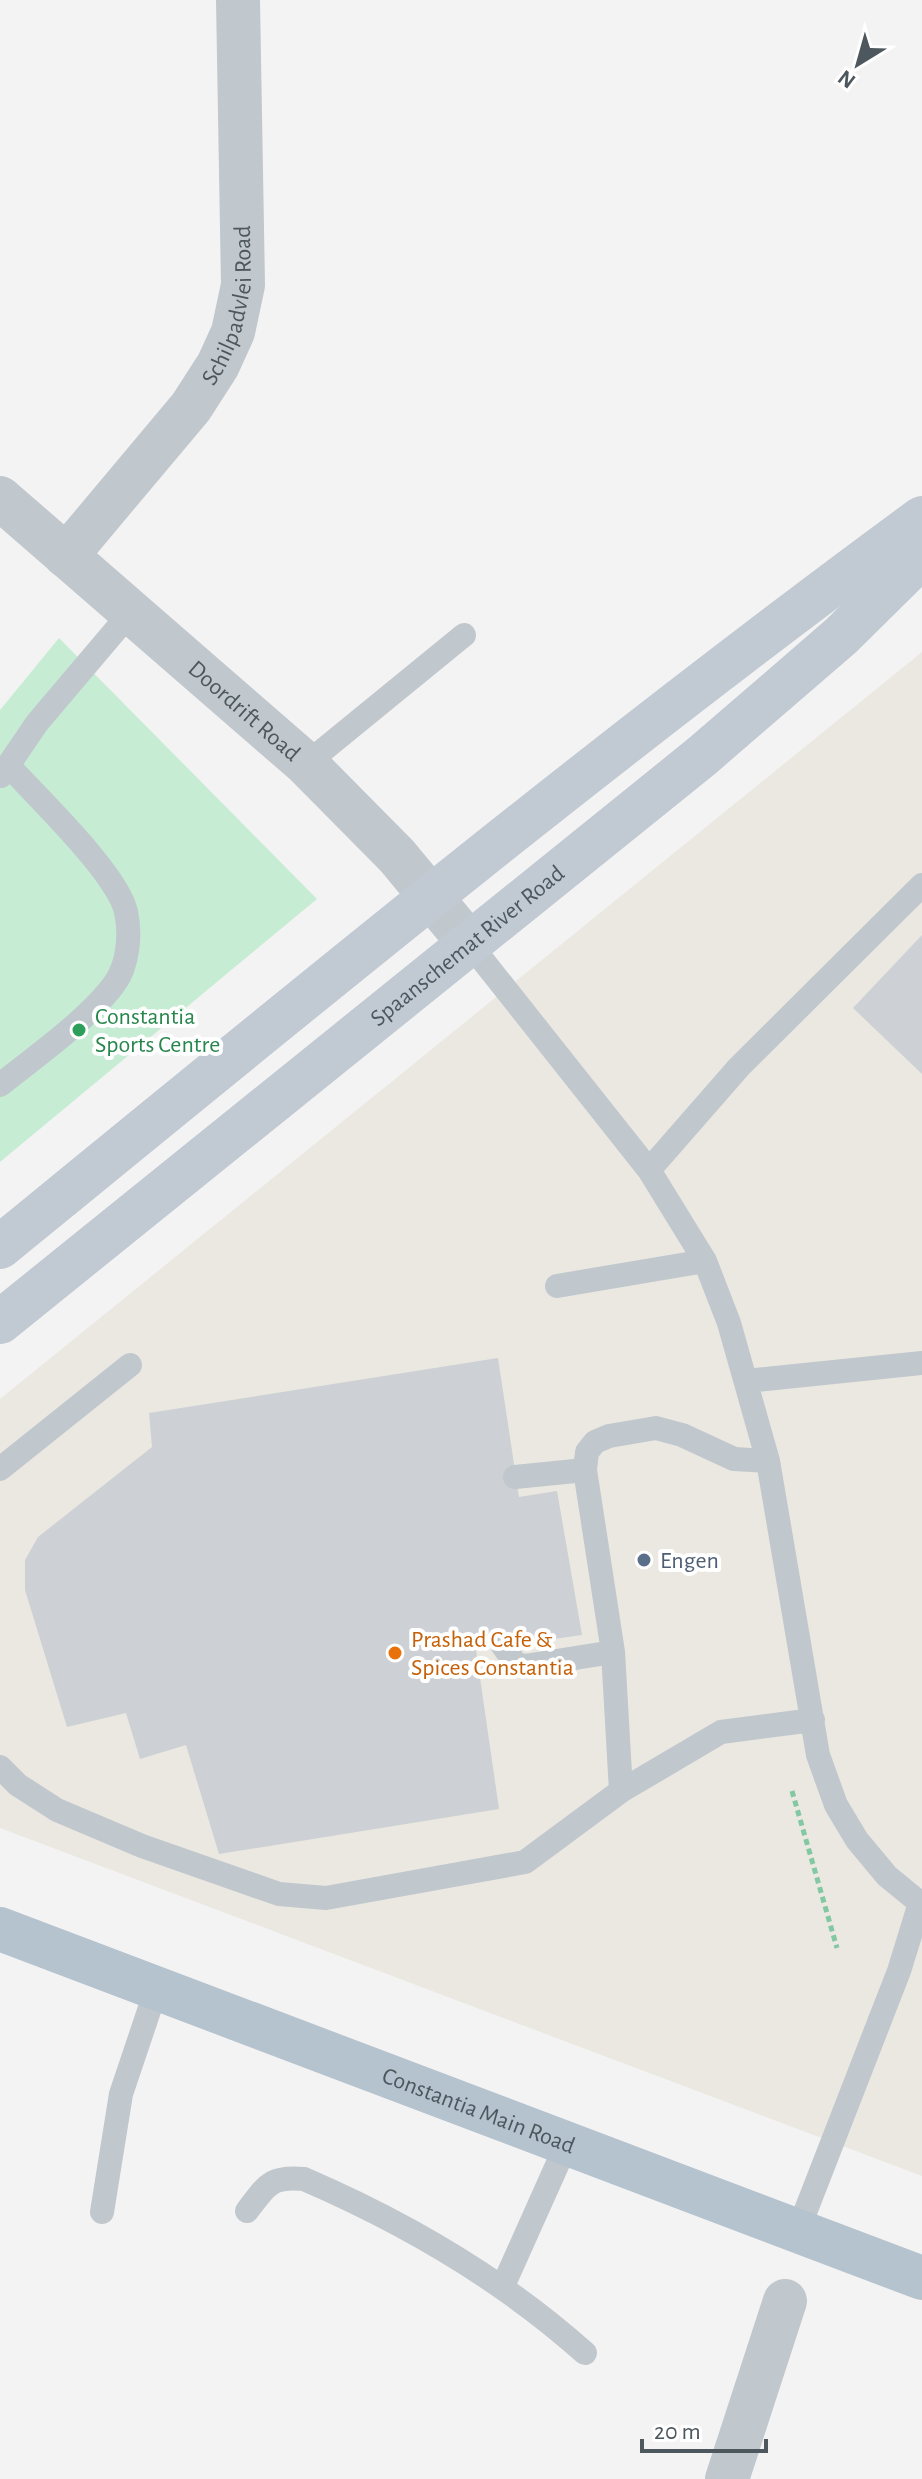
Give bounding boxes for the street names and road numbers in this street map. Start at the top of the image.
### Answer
street label: Schilpadvlei Road [197,225,256,390]
street label: Doordrift Road [183,657,304,766]
street label: Spaanschemat River Road [366,861,569,1031]
street label: Constantia Main Road [379,2064,578,2159]

